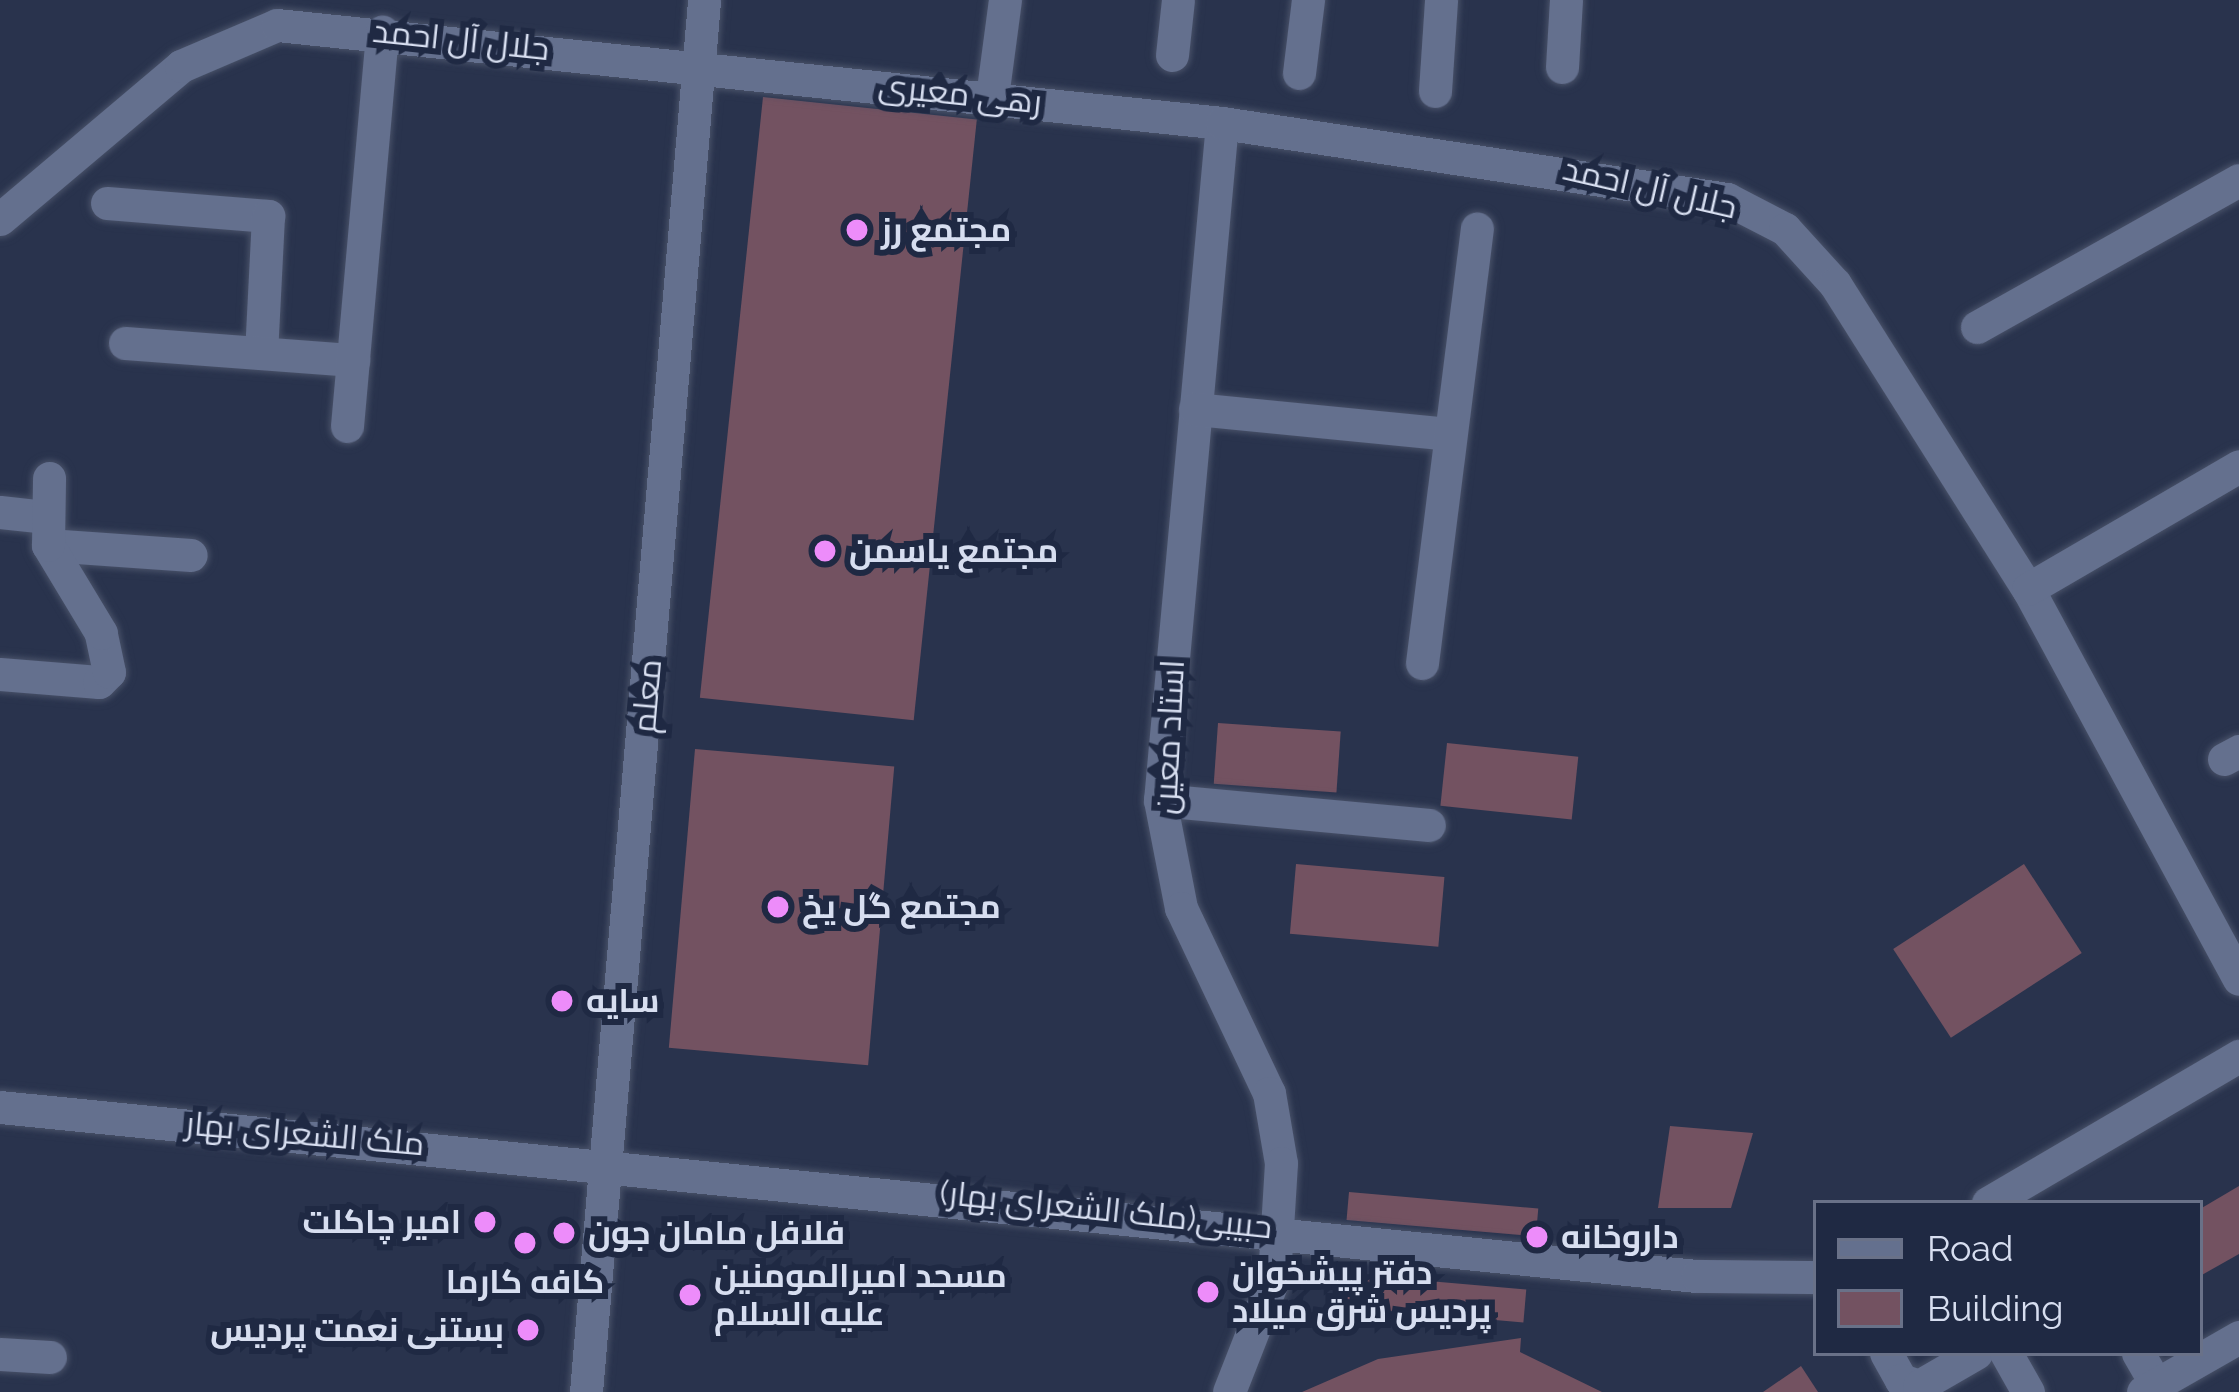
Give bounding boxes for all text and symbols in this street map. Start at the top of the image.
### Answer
street label: جلال آل احمد [371,11,551,69]
street label: رهی معیری [876,66,1044,122]
street label: جلال آل احمد [1559,149,1741,227]
place label: مجتمع رز [881,210,1011,250]
marker: مجتمع رز [844,217,870,243]
place label: مجتمع یاسمن [849,531,1058,571]
marker: مجتمع یاسمن [812,538,838,564]
street label: معلم [624,657,670,735]
street label: استاد معین [1145,659,1193,815]
place label: مجتمع گل یخ [802,887,1001,927]
marker: مجتمع گل یخ [765,894,791,920]
place label: سایه [586,981,660,1021]
marker: سایه [549,988,575,1014]
street label: ملک الشعرای بهار [184,1104,426,1164]
street label: حبیبی(ملک الشعرای بهار) [938,1173,1274,1247]
legend [1813,1200,2203,1356]
place label: امیر چاکلت [303,1202,461,1242]
marker: امیر چاکلت [472,1209,498,1235]
place label: فلافل مامان جون [588,1213,845,1253]
place label: داروخانه [1561,1217,1679,1257]
marker: فلافل مامان جون [551,1220,577,1246]
marker: داروخانه [1524,1224,1550,1250]
text: Road [1927,1227,2013,1269]
marker: کافه کارما [512,1230,538,1256]
place label: دفتر پیشخوان پردیس شرق میلاد [1232,1253,1491,1331]
place label: مسجد امیرالمومنین علیه السلام [714,1256,1007,1334]
place label: کافه کارما [446,1262,604,1302]
marker: دفتر پیشخوان پردیس شرق میلاد [1195,1279,1221,1305]
marker: مسجد امیرالمومنین علیه السلام [677,1282,703,1308]
text: Building [1927,1287,2063,1329]
place label: بستنی نعمت پردیس [210,1310,504,1350]
marker: بستنی نعمت پردیس [515,1317,541,1343]

